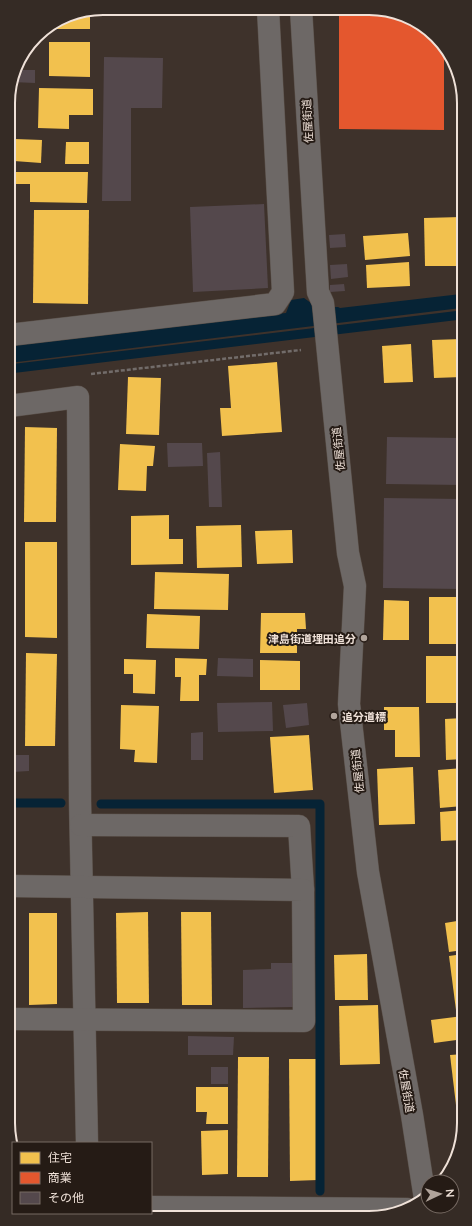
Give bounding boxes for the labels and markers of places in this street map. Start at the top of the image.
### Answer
place label: 津島街道埋田追分 [268,632,356,645]
marker: 津島街道埋田追分 [359,633,369,643]
place label: 追分道標 [342,710,386,723]
marker: 追分道標 [329,711,339,721]

